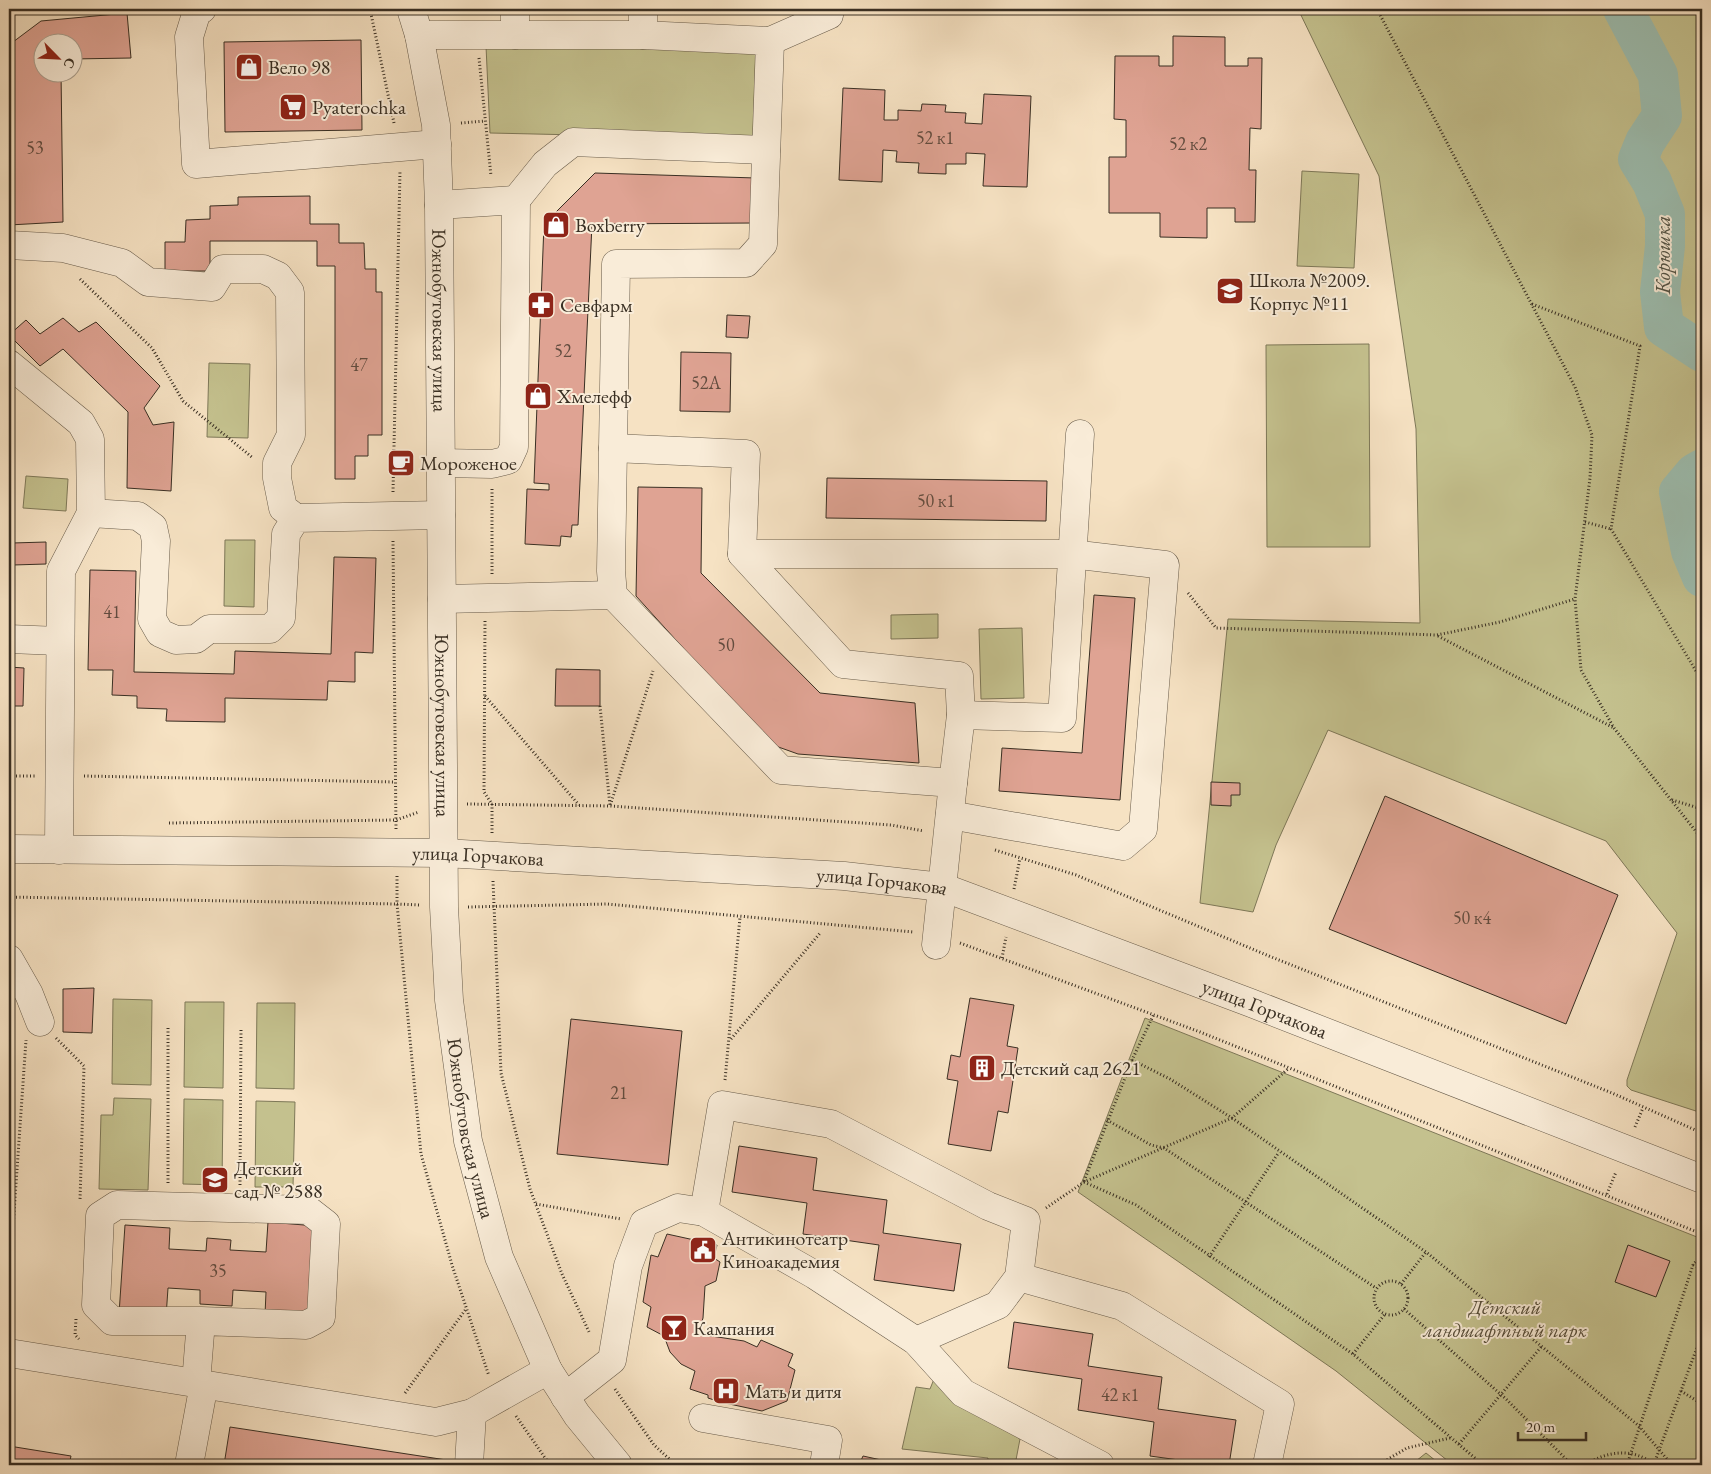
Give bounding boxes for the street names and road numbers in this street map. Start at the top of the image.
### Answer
street label: Южнобутовская улица [426,228,453,412]
street label: Южнобутовская улица [429,633,456,817]
street label: улица Горчакова [412,840,545,872]
street label: улица Горчакова [816,861,952,901]
street label: улица Горчакова [1198,973,1331,1044]
street label: Южнобутовская улица [441,1036,501,1221]

